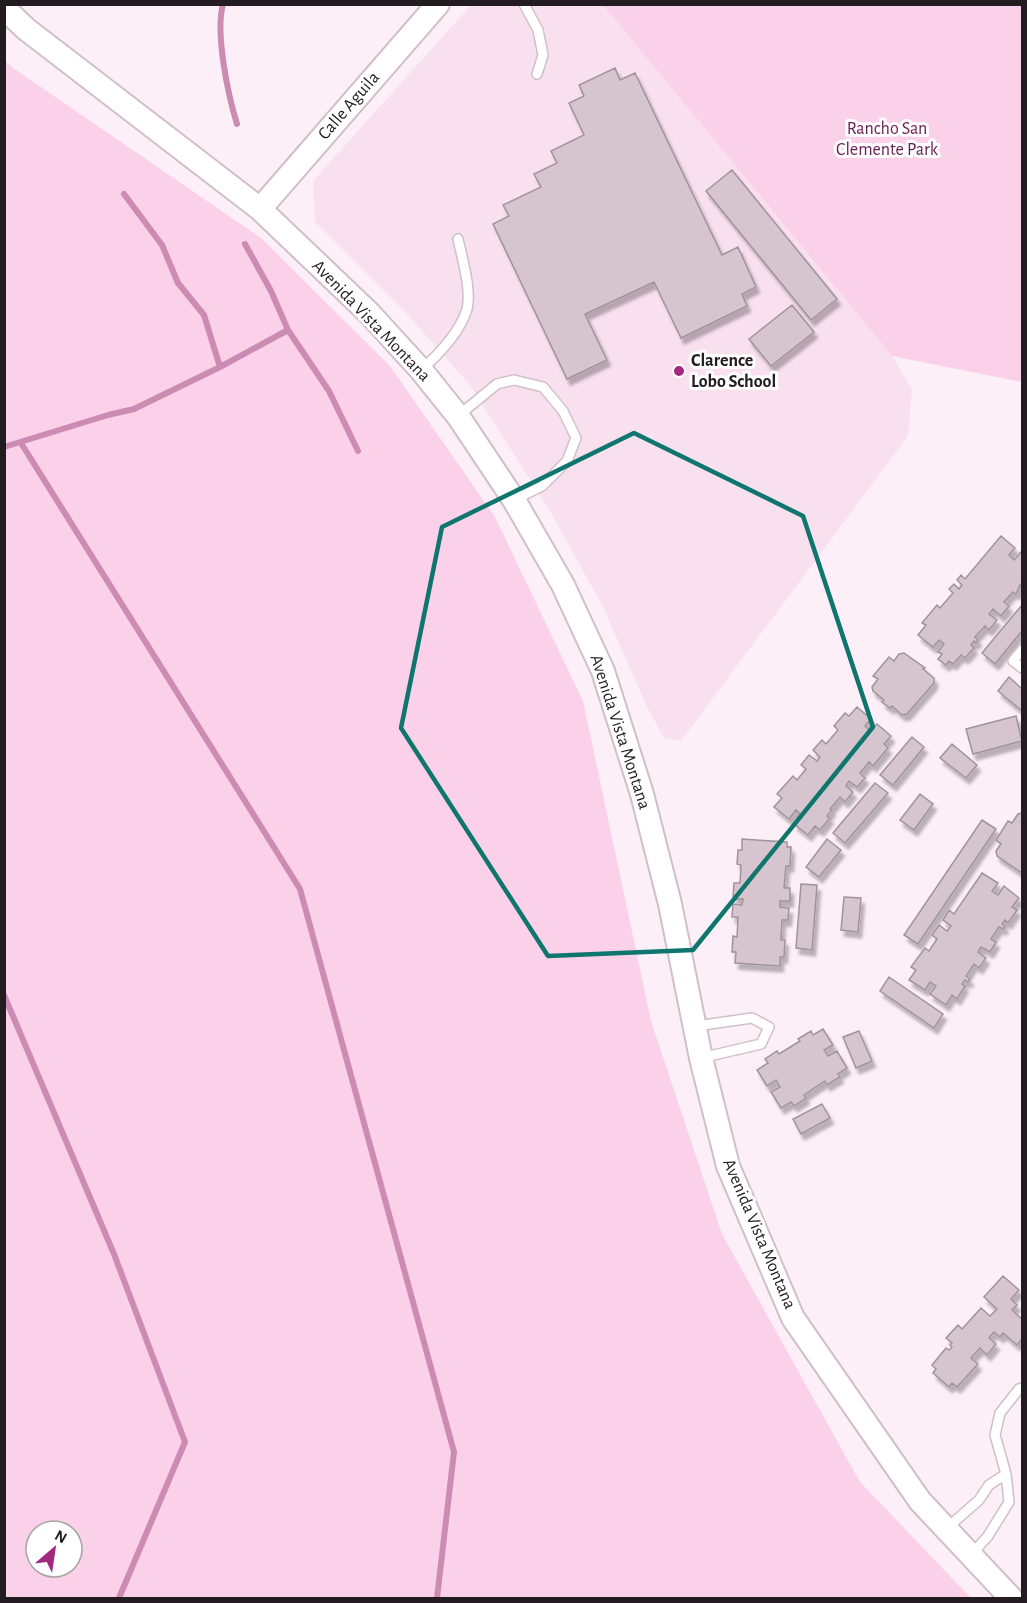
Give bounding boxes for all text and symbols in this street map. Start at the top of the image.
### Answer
street label: Calle Aguila [315,69,383,143]
park label: Rancho San Clemente Park [836,120,939,159]
street label: Avenida Vista Montana [308,257,434,385]
place label: Clarence Lobo School [691,352,776,391]
marker: Clarence Lobo School [672,364,686,378]
street label: Avenida Vista Montana [586,652,654,812]
street label: Avenida Vista Montana [719,1156,799,1312]
north arrow [24,1519,84,1579]
text: N [52,1527,70,1546]

